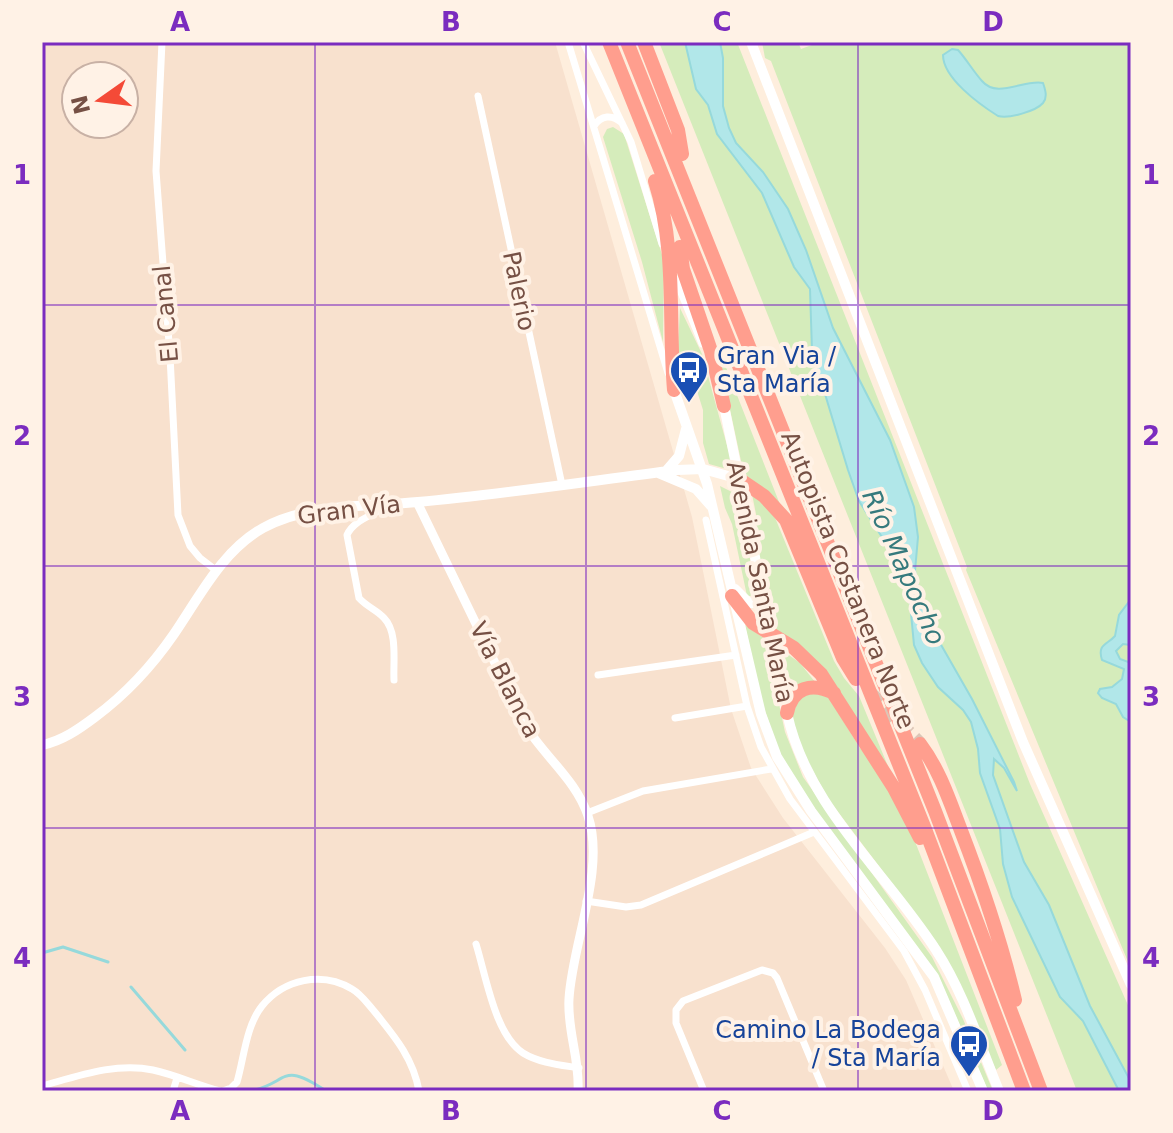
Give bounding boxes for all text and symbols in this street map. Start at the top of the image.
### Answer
text: A [170,7,190,37]
text: B [441,7,461,37]
text: C [712,7,732,37]
text: D [982,7,1004,37]
north arrow [60,60,140,140]
text: N [67,93,95,117]
text: 1 [13,160,31,190]
text: 1 [1142,160,1160,190]
street label: Palerio [497,249,541,333]
street label: El Canal [148,264,184,364]
place label: Gran Via / Sta María [717,342,837,398]
bus stop icon: Gran Via / Sta María [668,349,710,404]
text: 2 [13,421,31,451]
text: 2 [1142,421,1160,451]
street label: Autopista Costanera Norte [775,427,921,733]
street label: Avenida Santa María [721,458,799,706]
water label: Río Mapocho [856,485,952,649]
street label: Gran Vía [296,490,402,530]
street label: Vía Blanca [464,617,546,743]
text: 3 [13,682,31,712]
text: 3 [1142,682,1160,712]
text: 4 [13,943,31,973]
text: 4 [1142,943,1160,973]
place label: Camino La Bodega / Sta María [715,1016,941,1072]
bus stop icon: Camino La Bodega / Sta María [948,1023,990,1078]
text: A [170,1096,190,1126]
text: B [441,1096,461,1126]
text: C [712,1096,732,1126]
text: D [982,1096,1004,1126]

